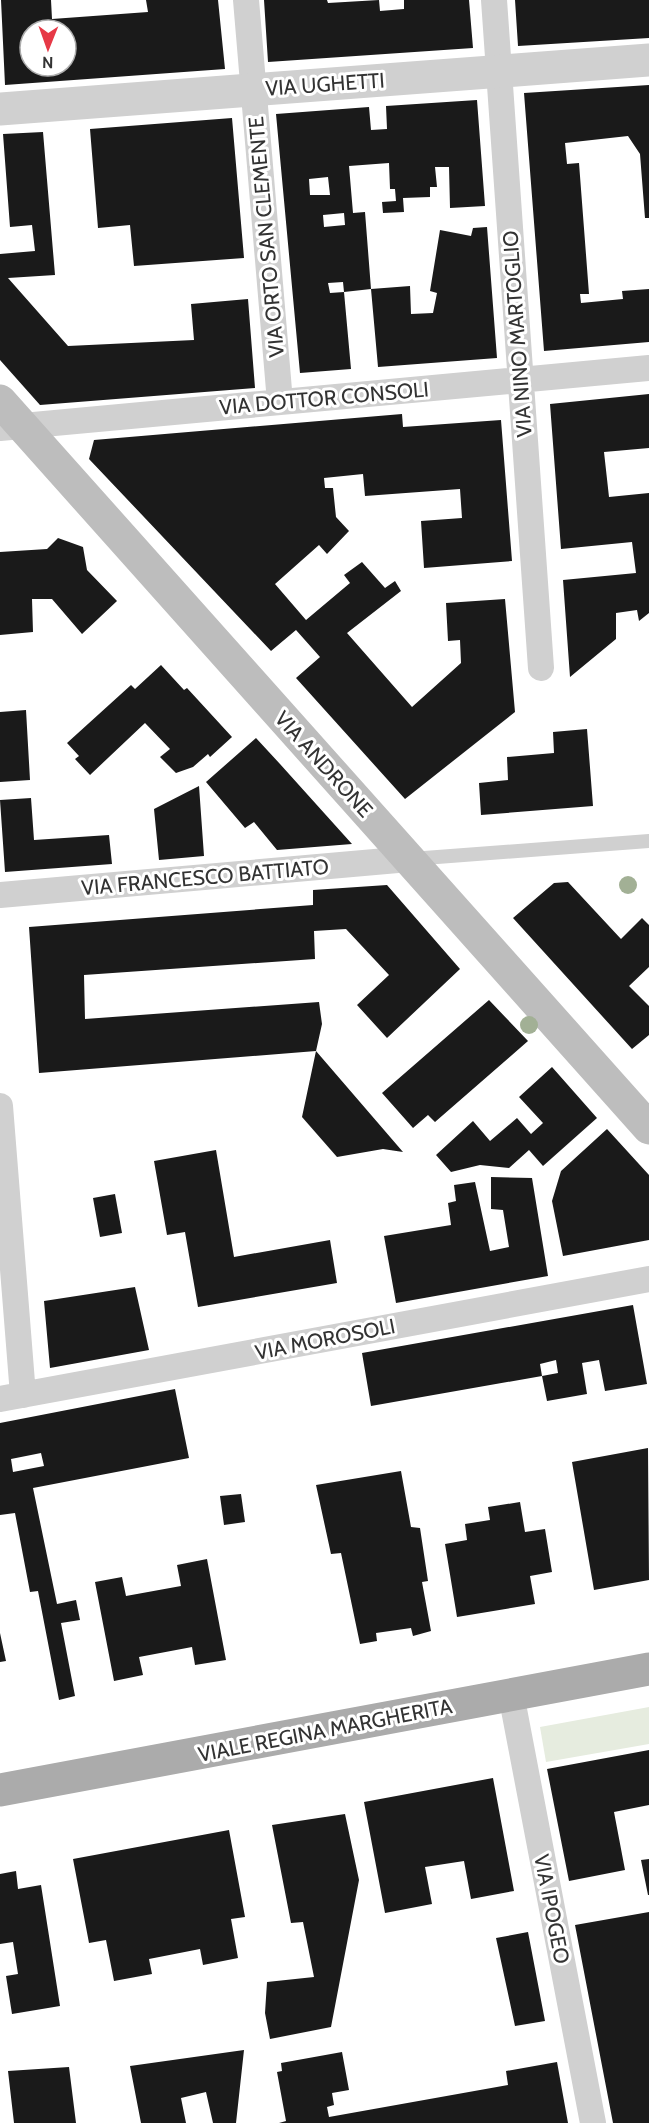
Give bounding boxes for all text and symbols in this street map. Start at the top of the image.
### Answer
north arrow [18,18,78,78]
text: N [42,53,54,72]
street label: VIA UGHETTI [265,67,385,101]
street label: VIA ORTO SAN CLEMENTE [243,115,289,359]
street label: VIA NINO MARTOGLIO [497,230,537,438]
street label: VIA DOTTOR CONSOLI [218,376,430,420]
street label: VIA ANDRONE [270,706,378,822]
street label: VIA FRANCESCO BATTIATO [80,854,330,900]
street label: VIA MOROSOLI [253,1313,397,1365]
street label: VIALE REGINA MARGHERITA [196,1693,454,1767]
street label: VIA IPOGEO [529,1852,575,1966]

